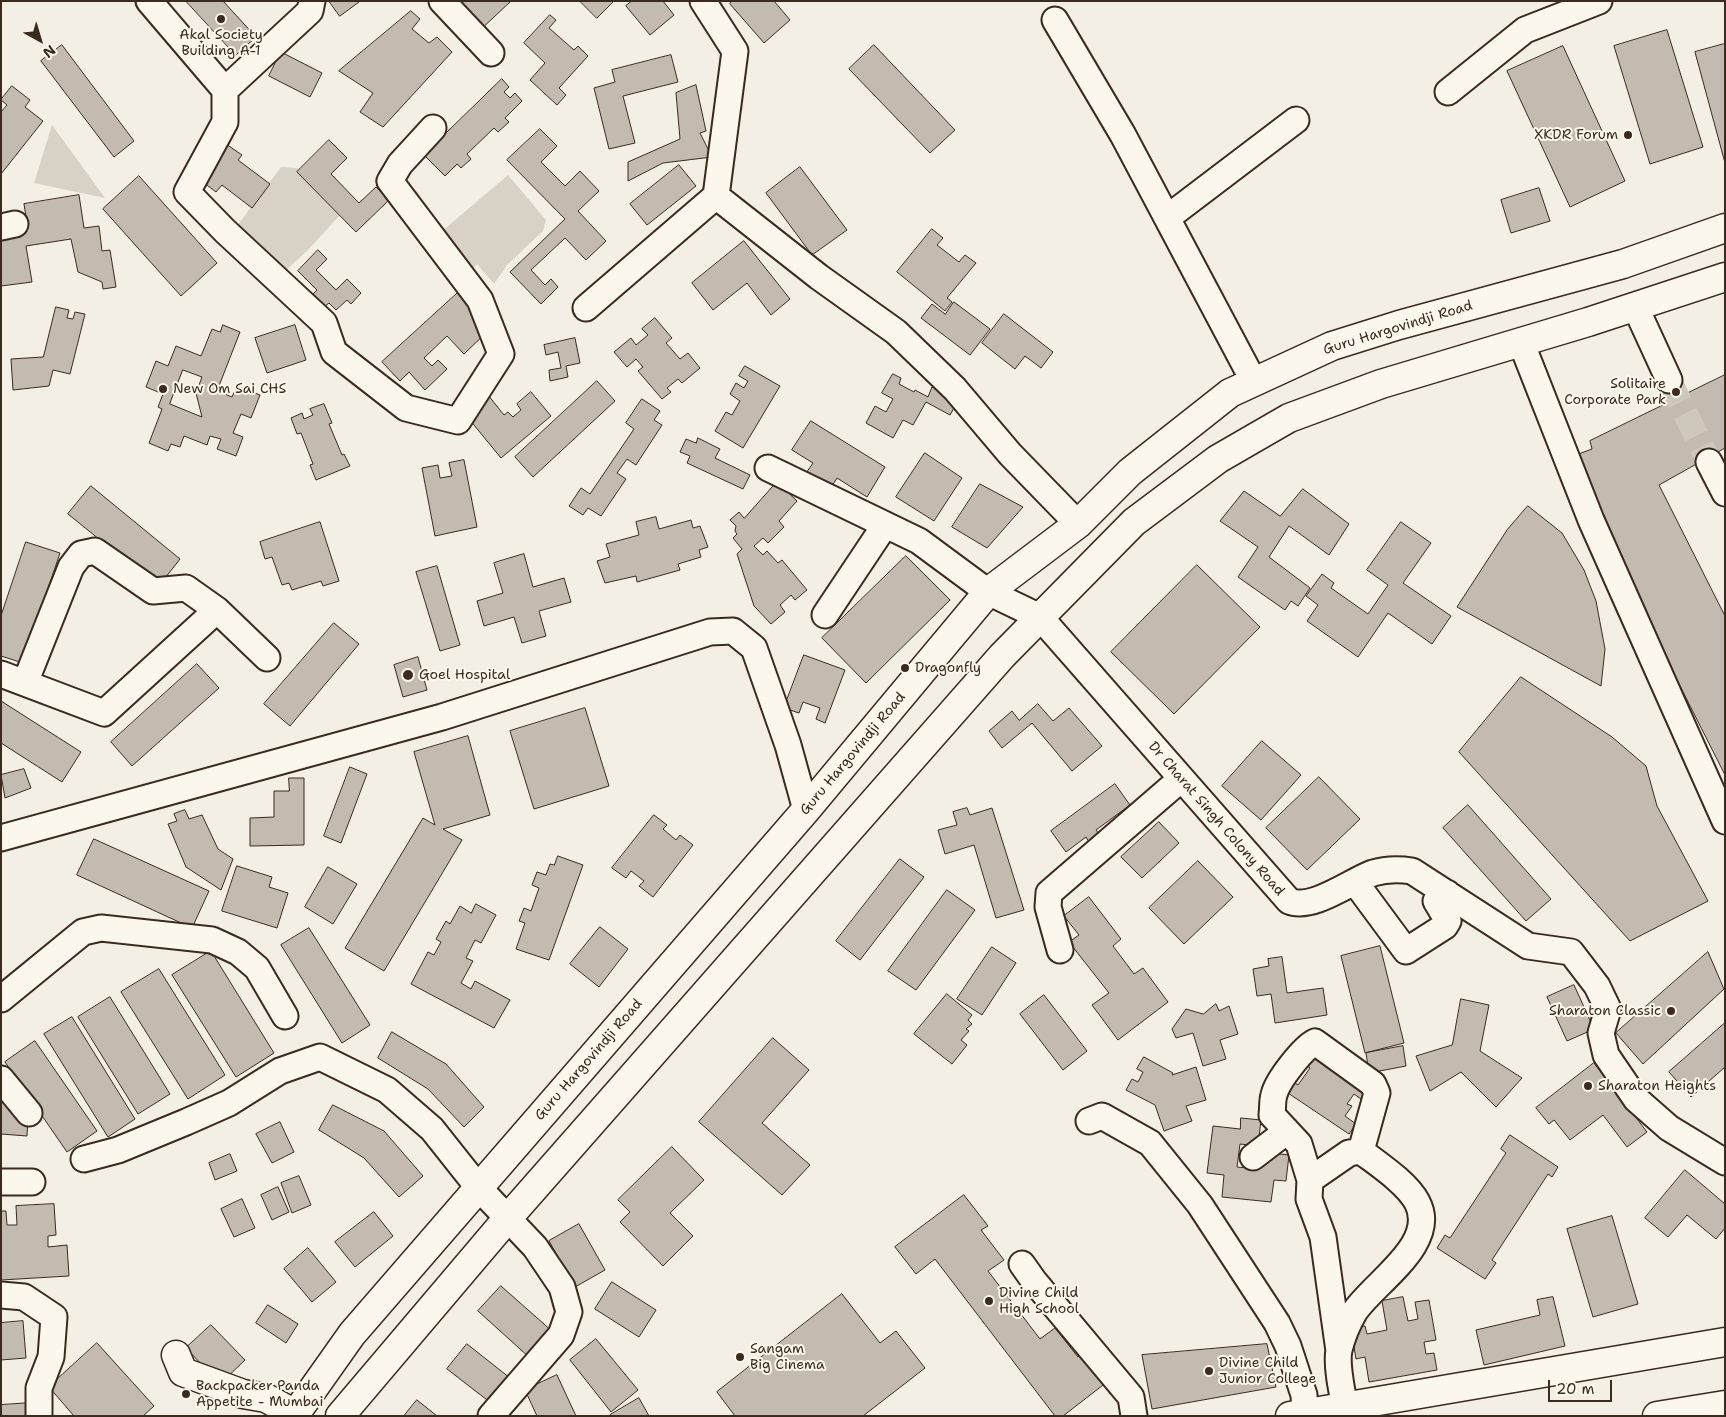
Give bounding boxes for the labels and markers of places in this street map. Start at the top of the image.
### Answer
marker: Akal Society Building A-1 [215,13,227,25]
place label: Akal Society Building A-1 [179,27,263,59]
place label: XKDR Forum [1534,127,1618,143]
marker: XKDR Forum [1622,129,1634,141]
place label: Solitaire Corporate Park [1564,376,1666,408]
place label: New Om Sai CHS [173,381,286,397]
marker: New Om Sai CHS [157,383,169,395]
marker: Solitaire Corporate Park [1670,386,1682,398]
place label: Dragonfly [915,660,981,676]
marker: Dragonfly [899,662,911,674]
place label: Goel Hospital [419,667,510,683]
marker: Goel Hospital [401,668,415,682]
place label: Sharaton Classic [1549,1003,1661,1019]
marker: Sharaton Classic [1665,1005,1677,1017]
place label: Sharaton Heights [1598,1078,1716,1094]
marker: Sharaton Heights [1582,1080,1594,1092]
place label: Divine Child High School [999,1285,1079,1318]
marker: Divine Child High School [983,1295,995,1307]
place label: Sangam Big Cinema [750,1341,825,1374]
marker: Sangam Big Cinema [734,1351,746,1363]
place label: Divine Child Junior College [1219,1355,1316,1388]
marker: Divine Child Junior College [1203,1365,1215,1377]
place label: Backpacker Panda Appetite - Mumbai [196,1378,324,1410]
marker: Backpacker Panda Appetite - Mumbai [180,1388,192,1400]

